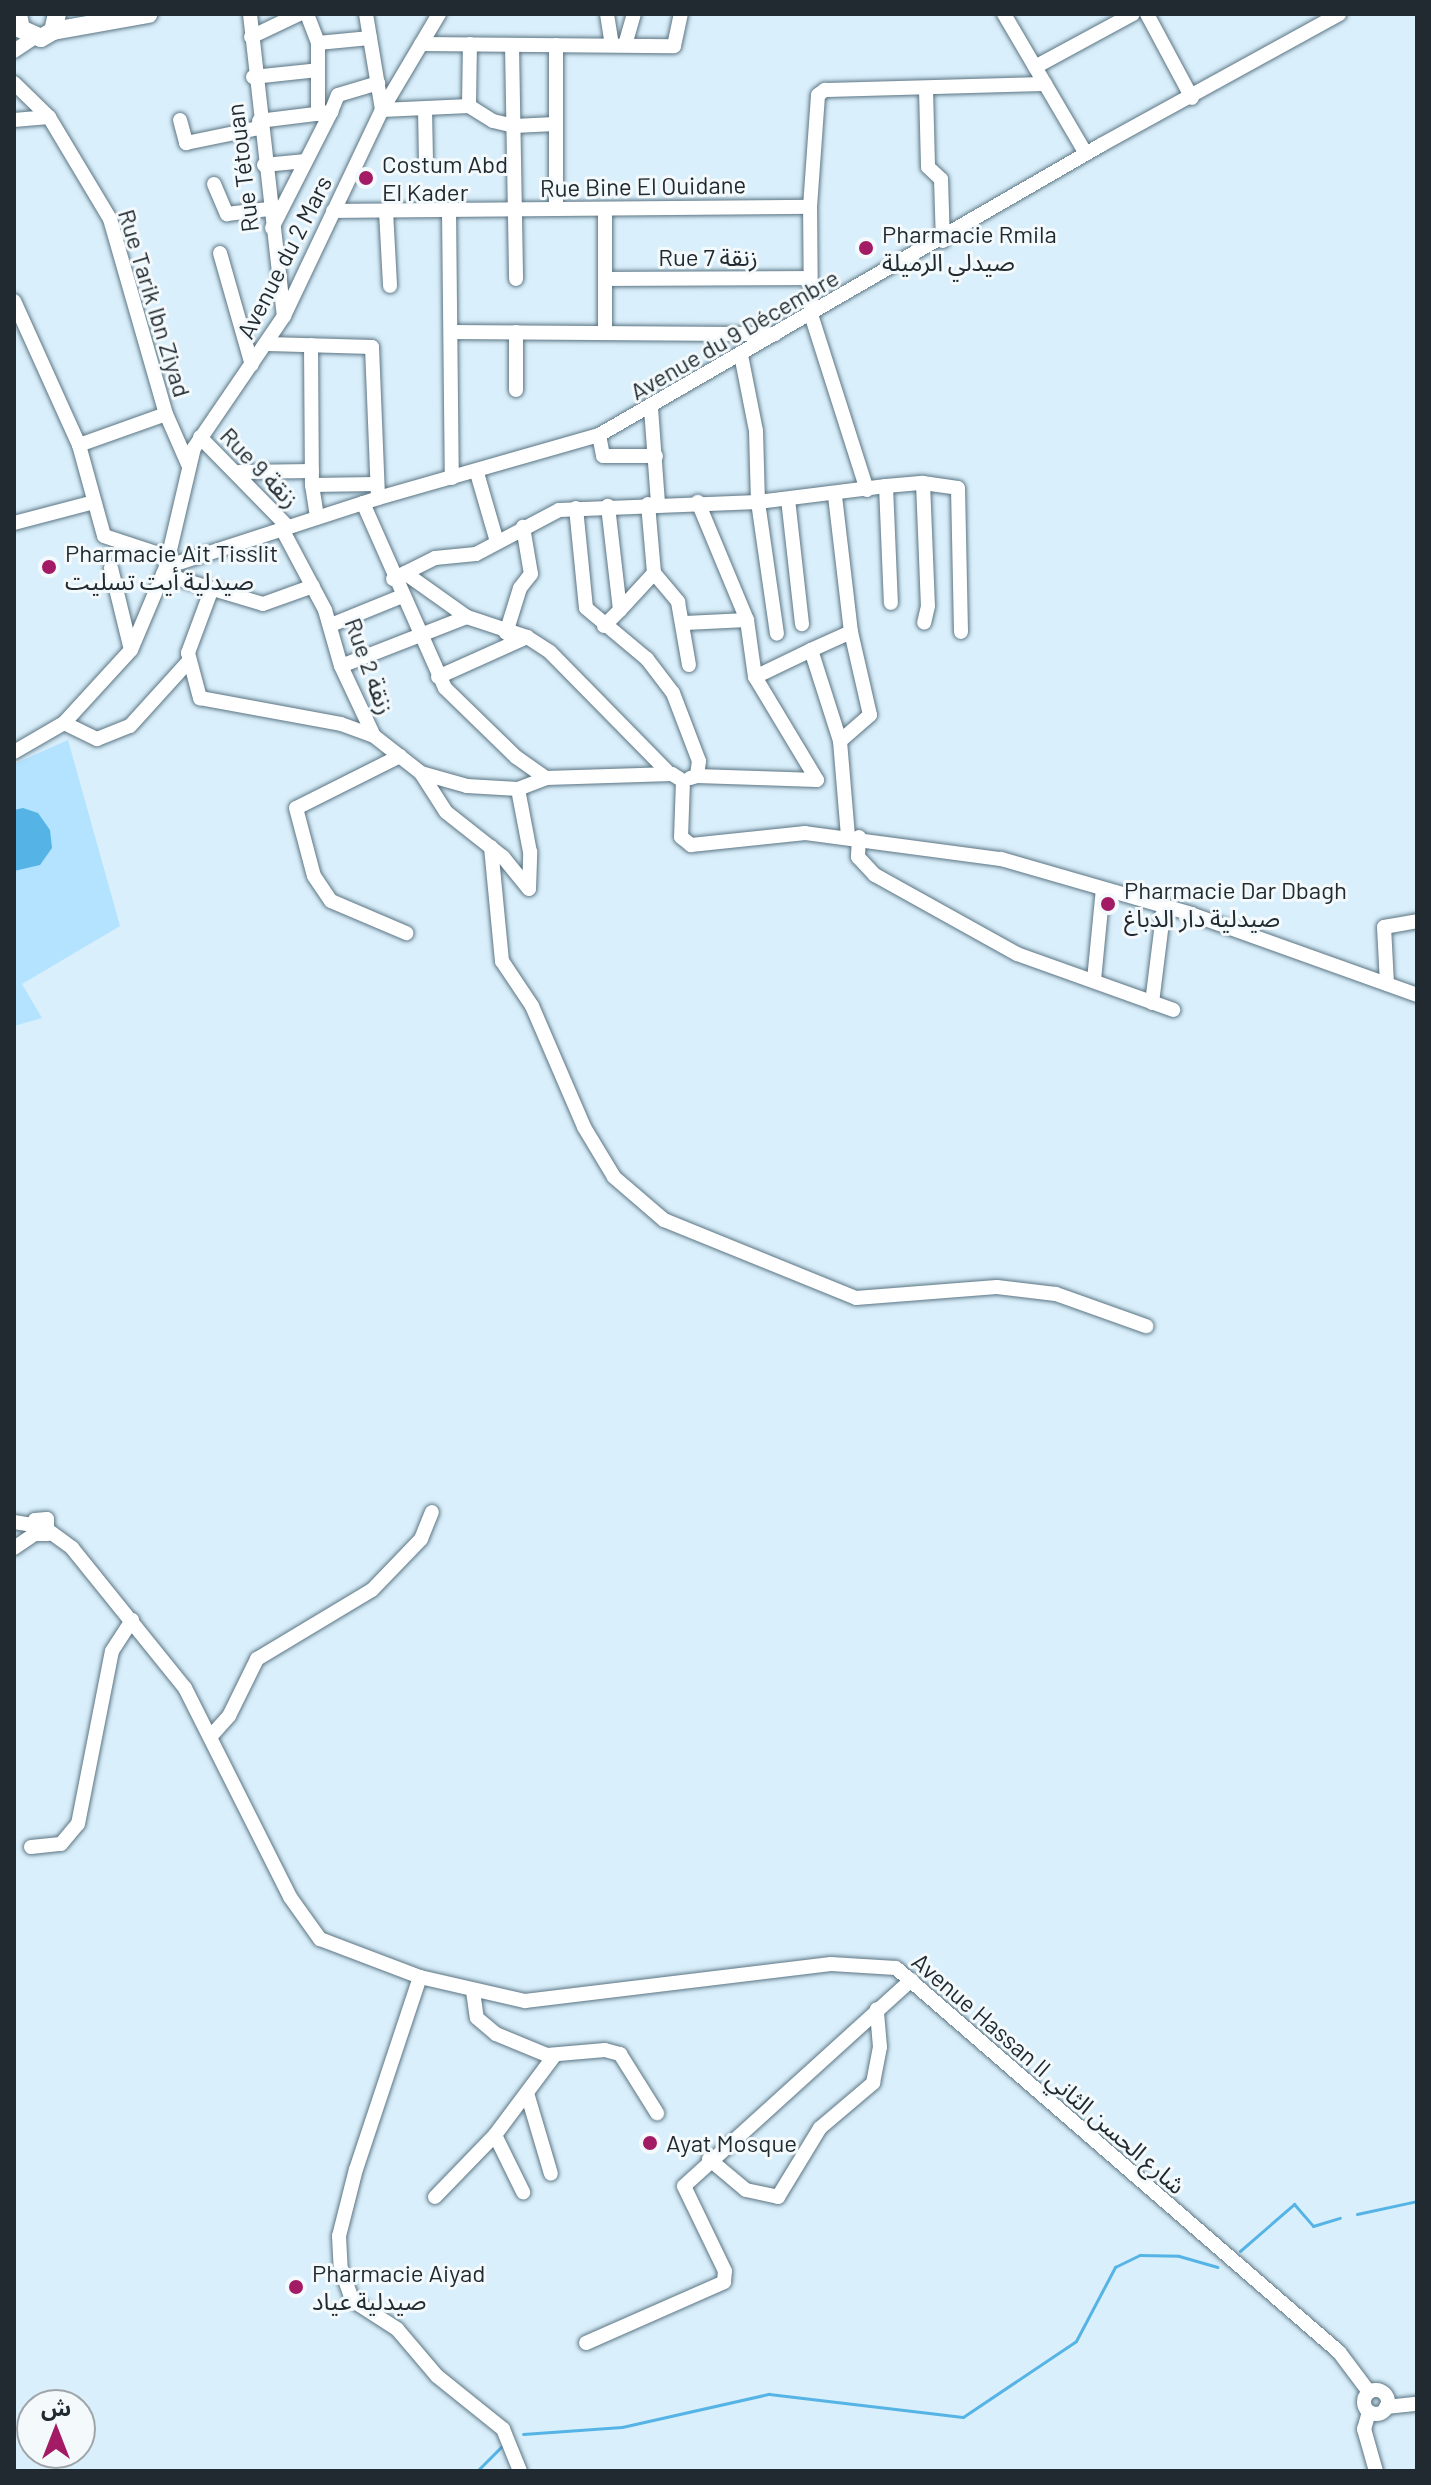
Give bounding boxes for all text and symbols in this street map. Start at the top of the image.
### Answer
street label: Rue Tétouan [220,102,264,234]
place label: Costum Abd El Kader [382,150,508,206]
marker: Costum Abd El Kader [357,169,375,187]
street label: Rue Bine El Ouidane [540,170,746,202]
street label: Avenue du 2 Mars [231,171,337,343]
street label: Rue Tarik Ibn Ziyad [113,206,197,400]
place label: Pharmacie Rmila صيدلي الرميلة [882,220,1057,276]
marker: Pharmacie Rmila صيدلي الرميلة [857,239,875,257]
street label: Rue 7 زنقة [658,243,758,271]
street label: Avenue du 9 Décembre [624,262,844,406]
street label: Rue 9 زنقة [215,421,305,513]
place label: Pharmacie Ait Tisslit صيدلية أيت تسليت [65,539,278,595]
marker: Pharmacie Ait Tisslit صيدلية أيت تسليت [40,558,58,576]
street label: Rue 2 زنقة [339,614,401,718]
place label: Pharmacie Dar Dbagh صيدلية دار الدباغ [1124,876,1347,932]
marker: Pharmacie Dar Dbagh صيدلية دار الدباغ [1099,895,1117,913]
street label: Avenue Hassan II شارع الحسن الثاني [907,1946,1191,2200]
place label: Ayat Mosque [666,2129,797,2157]
marker: Ayat Mosque [641,2134,659,2152]
place label: Pharmacie Aiyad صيدلية عياد [312,2259,485,2315]
marker: Pharmacie Aiyad صيدلية عياد [287,2278,305,2296]
north arrow [16,2389,96,2469]
text: ش [41,2394,71,2420]

